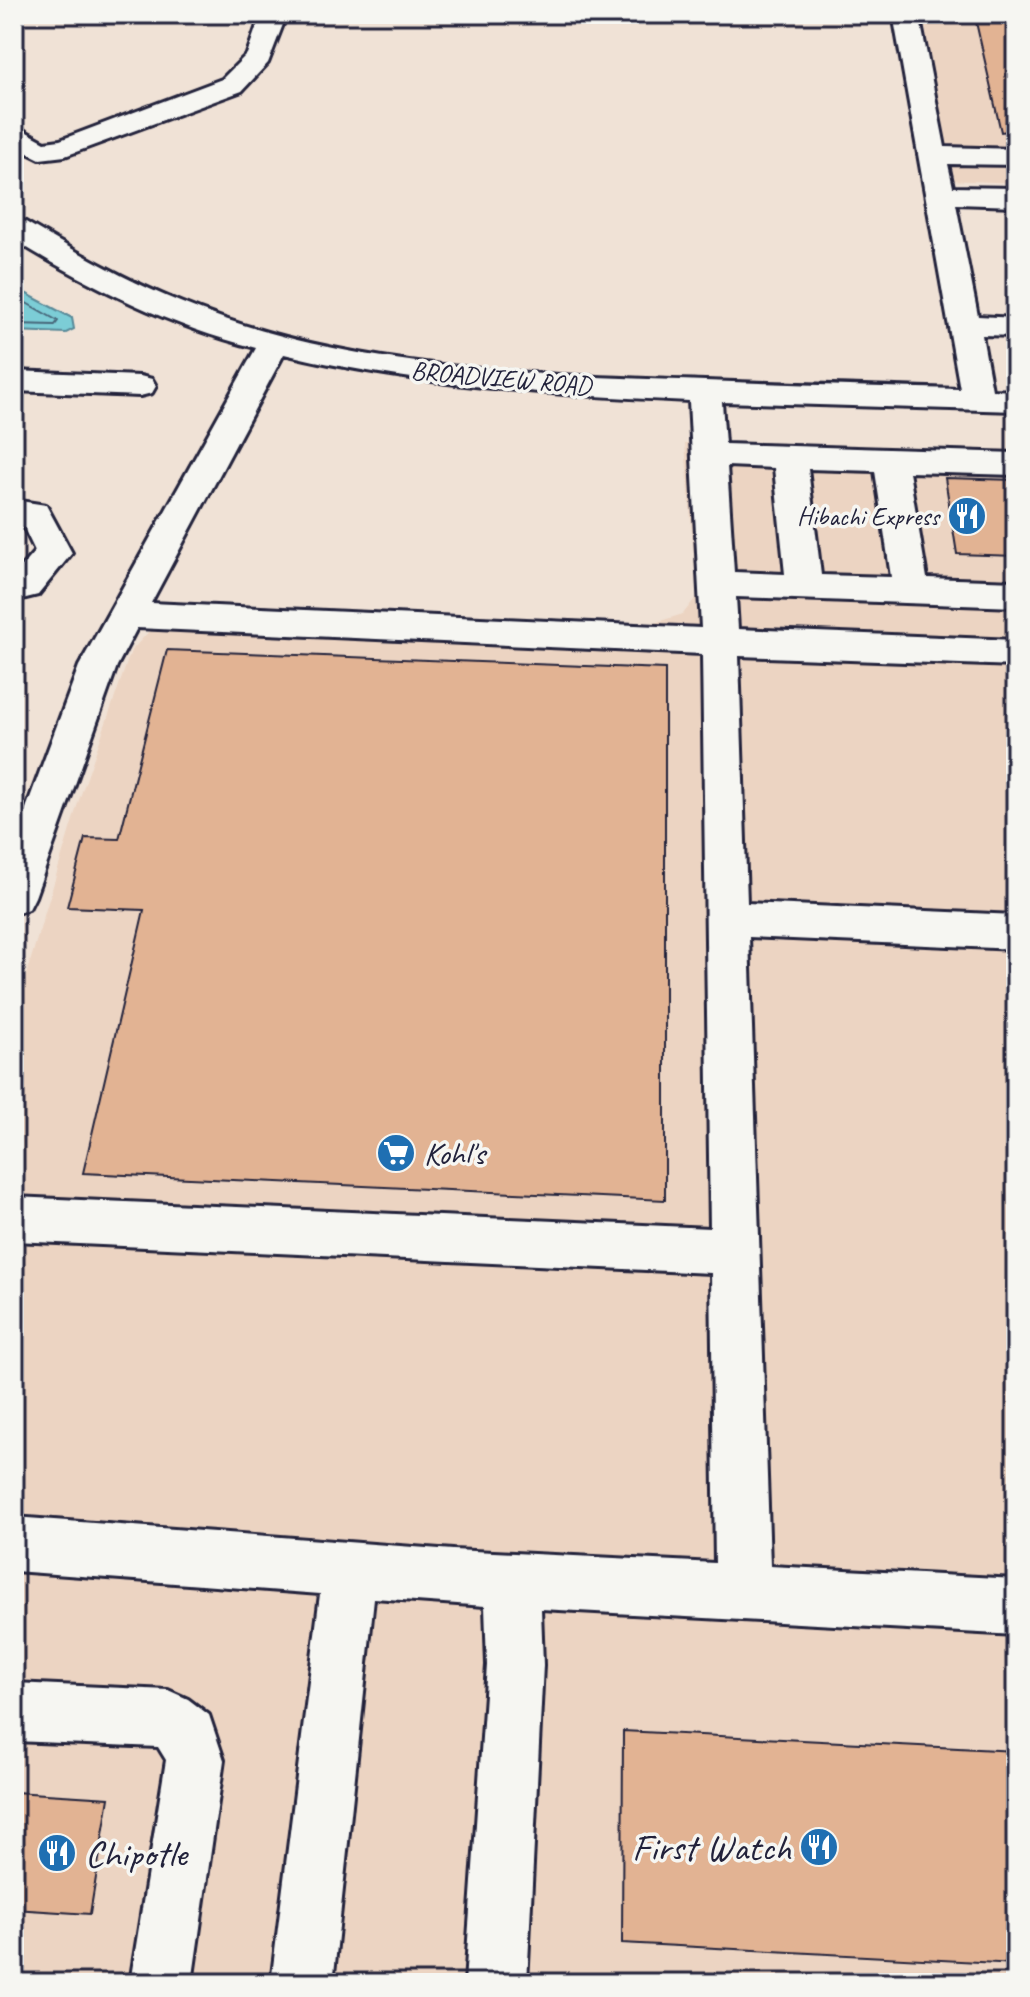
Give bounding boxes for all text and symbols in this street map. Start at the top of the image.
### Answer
street label: BROADVIEW ROAD [410,354,594,402]
restaurant icon: Hibachi Express [946,495,988,537]
place label: Hibachi Express [797,500,941,533]
supermarket icon: Kohl's [375,1132,417,1174]
place label: Kohl's [424,1133,488,1174]
place label: First Watch [632,1824,792,1871]
restaurant icon: First Watch [798,1826,840,1868]
place label: Chipotle [85,1830,189,1877]
restaurant icon: Chipotle [36,1832,78,1874]

